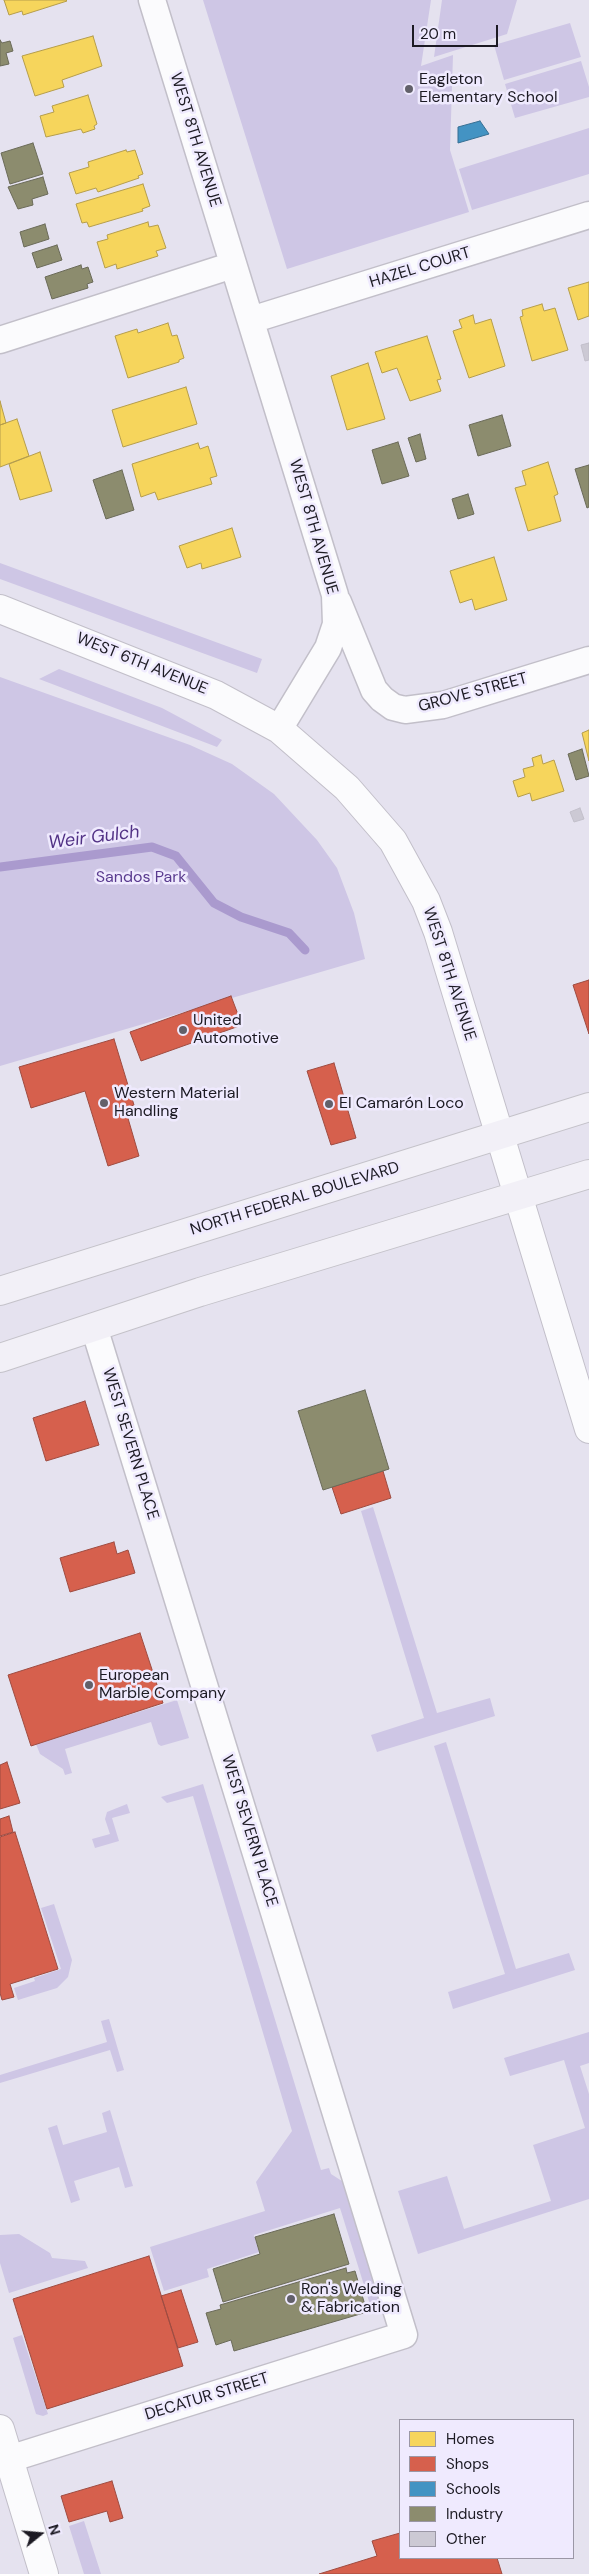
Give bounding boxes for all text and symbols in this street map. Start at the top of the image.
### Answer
scale bar [414,15,500,47]
text: 20 m [420,24,456,44]
place label: Eagleton Elementary School [419,70,557,108]
street label: WEST 8TH AVENUE [165,71,225,209]
marker: Eagleton Elementary School [403,83,415,95]
street label: HAZEL COURT [367,244,473,292]
street label: WEST 8TH AVENUE [285,457,341,597]
street label: WEST 6TH AVENUE [74,629,210,699]
street label: GROVE STREET [416,669,530,717]
water label: Weir Gulch [47,822,141,854]
park label: Sandos Park [96,868,186,888]
street label: WEST 8TH AVENUE [418,905,480,1043]
place label: United Automotive [193,1011,279,1049]
marker: United Automotive [177,1024,189,1036]
place label: Western Material Handling [114,1084,239,1122]
place label: El Camarón Loco [339,1094,464,1114]
marker: Western Material Handling [98,1097,110,1109]
marker: El Camarón Loco [323,1098,335,1110]
street label: NORTH FEDERAL BOULEVARD [188,1158,402,1240]
street label: WEST SEVERN PLACE [98,1366,162,1522]
place label: European Marble Company [99,1666,226,1704]
marker: European Marble Company [83,1679,95,1691]
street label: WEST SEVERN PLACE [217,1753,281,1909]
place label: Ron's Welding & Fabrication [301,2280,402,2318]
marker: Ron's Welding & Fabrication [285,2293,297,2305]
street label: DECATUR STREET [143,2369,271,2425]
legend [399,2419,574,2559]
text: Homes [446,2429,495,2449]
text: Shops [446,2454,489,2474]
text: Schools [446,2479,501,2499]
text: Industry [446,2504,503,2524]
north arrow [15,2509,65,2559]
text: N [44,2522,64,2537]
text: Other [446,2529,486,2549]

